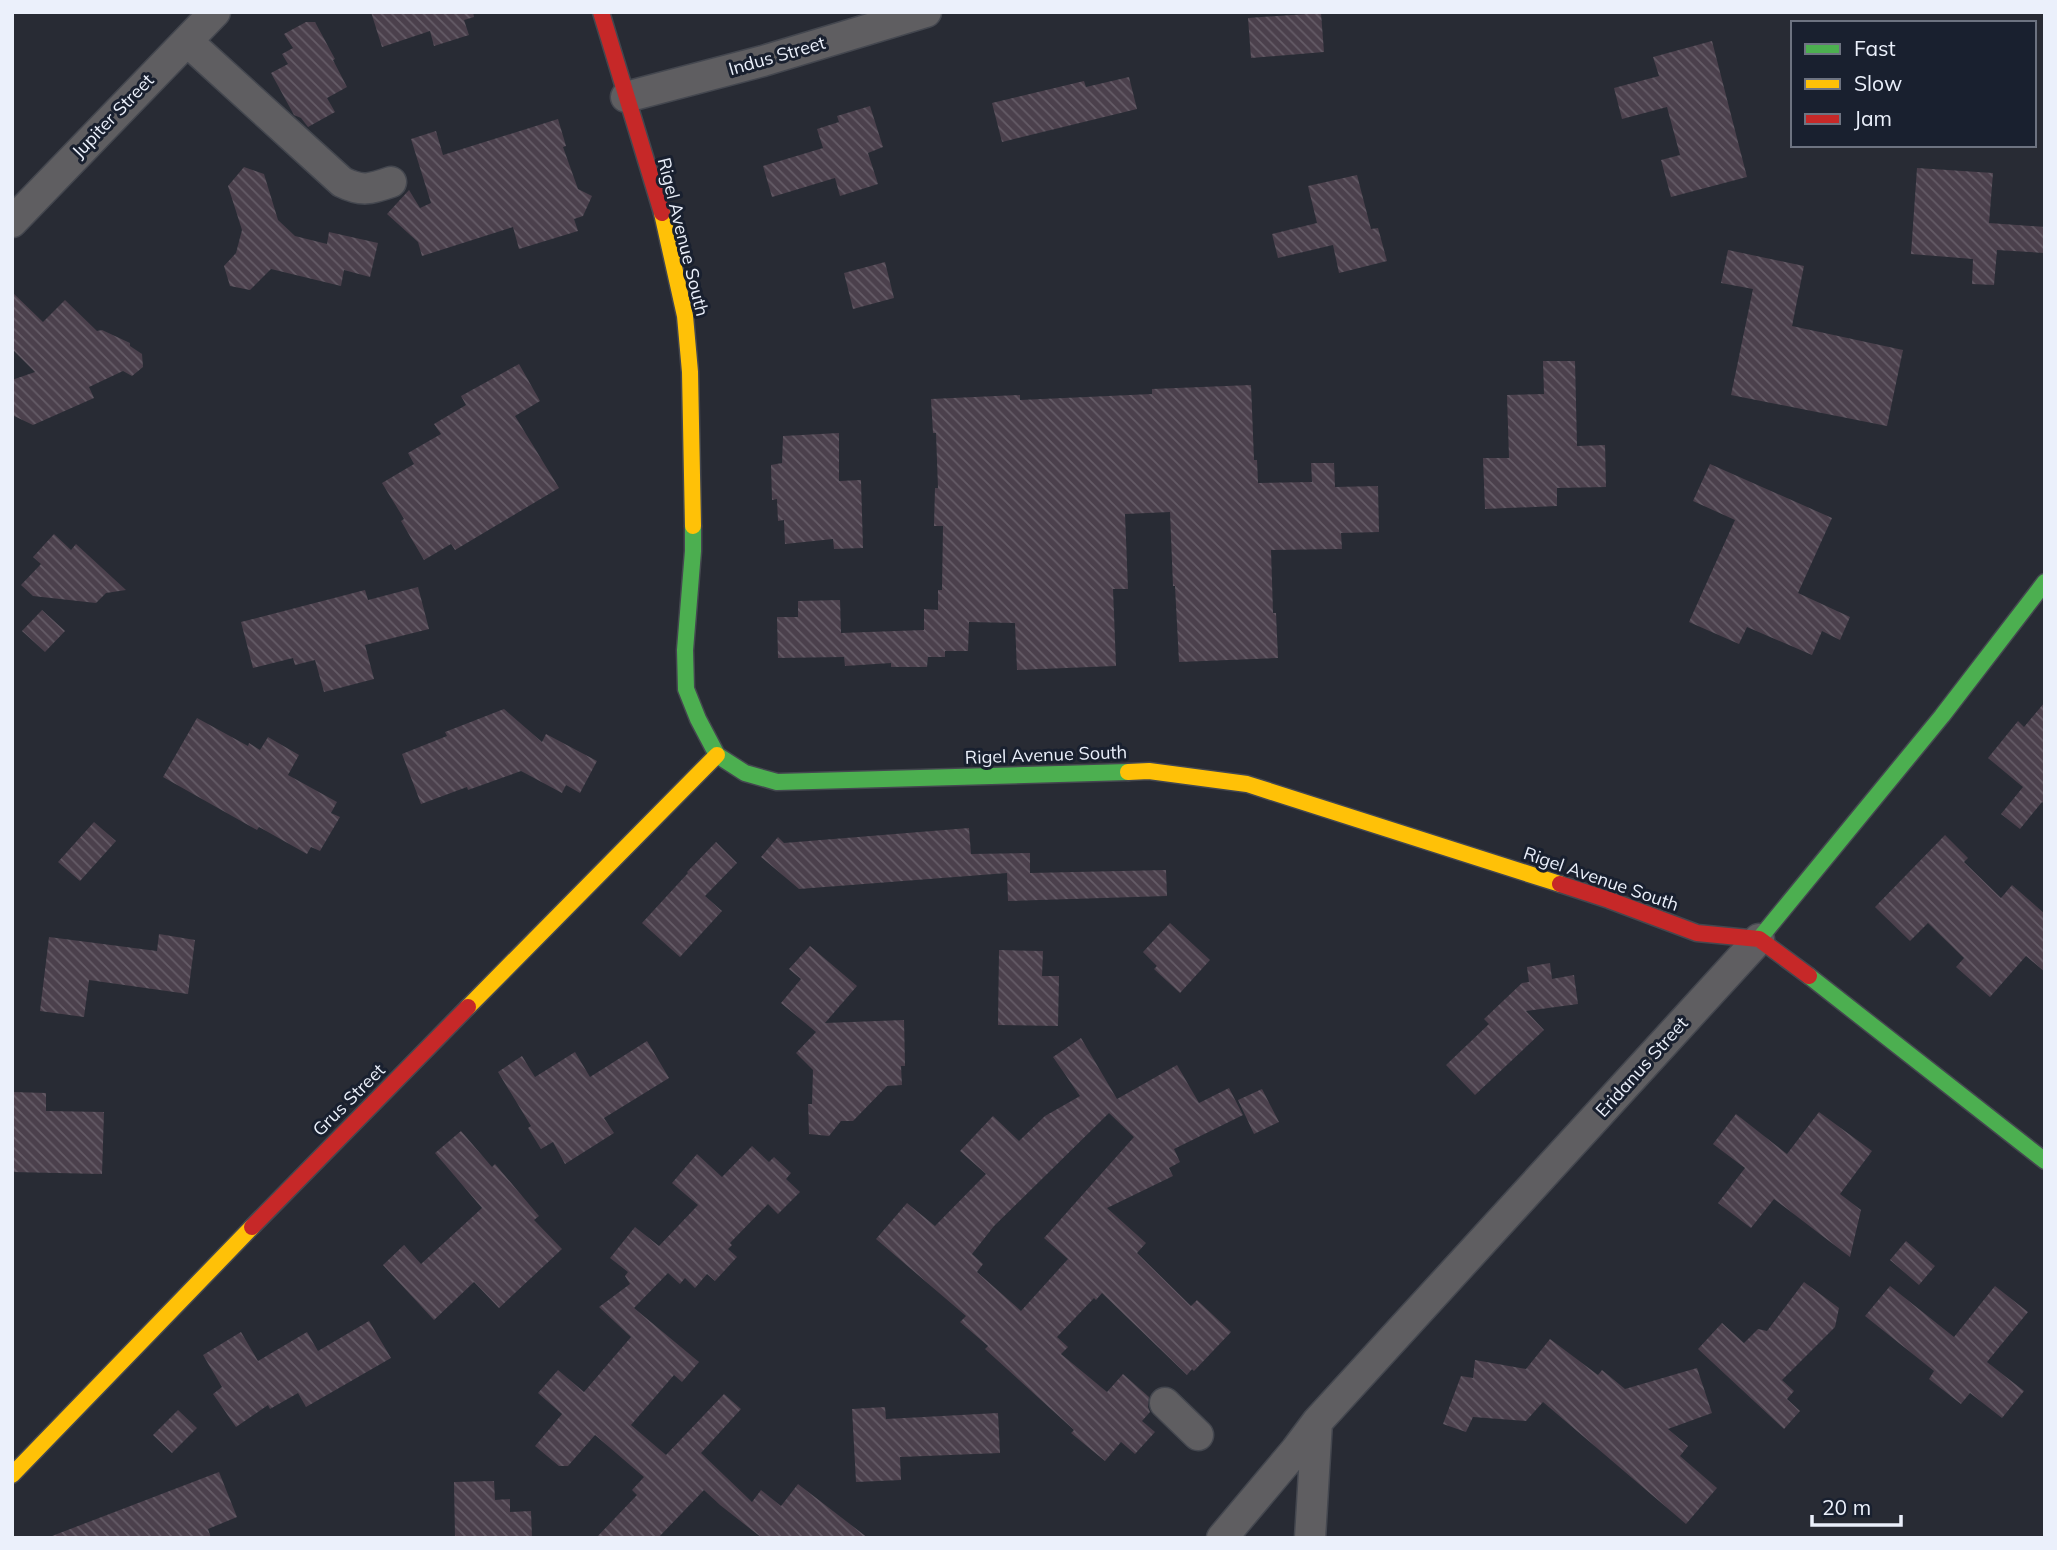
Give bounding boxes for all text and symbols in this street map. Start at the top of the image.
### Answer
legend [1791,21,2036,147]
street label: Indus Street [726,31,828,80]
text: Fast [1854,35,1896,61]
street label: Jupiter Street [67,69,159,163]
text: Slow [1854,70,1902,96]
text: Jam [1854,105,1892,131]
street label: Rigel Avenue South [653,155,714,318]
street label: Rigel Avenue South [964,740,1128,769]
street label: Rigel Avenue South [1521,841,1682,916]
street label: Eridanus Street [1590,1012,1693,1122]
street label: Grus Street [307,1058,390,1141]
scale bar [1812,1484,1901,1528]
text: 20 m [1822,1494,1871,1520]

